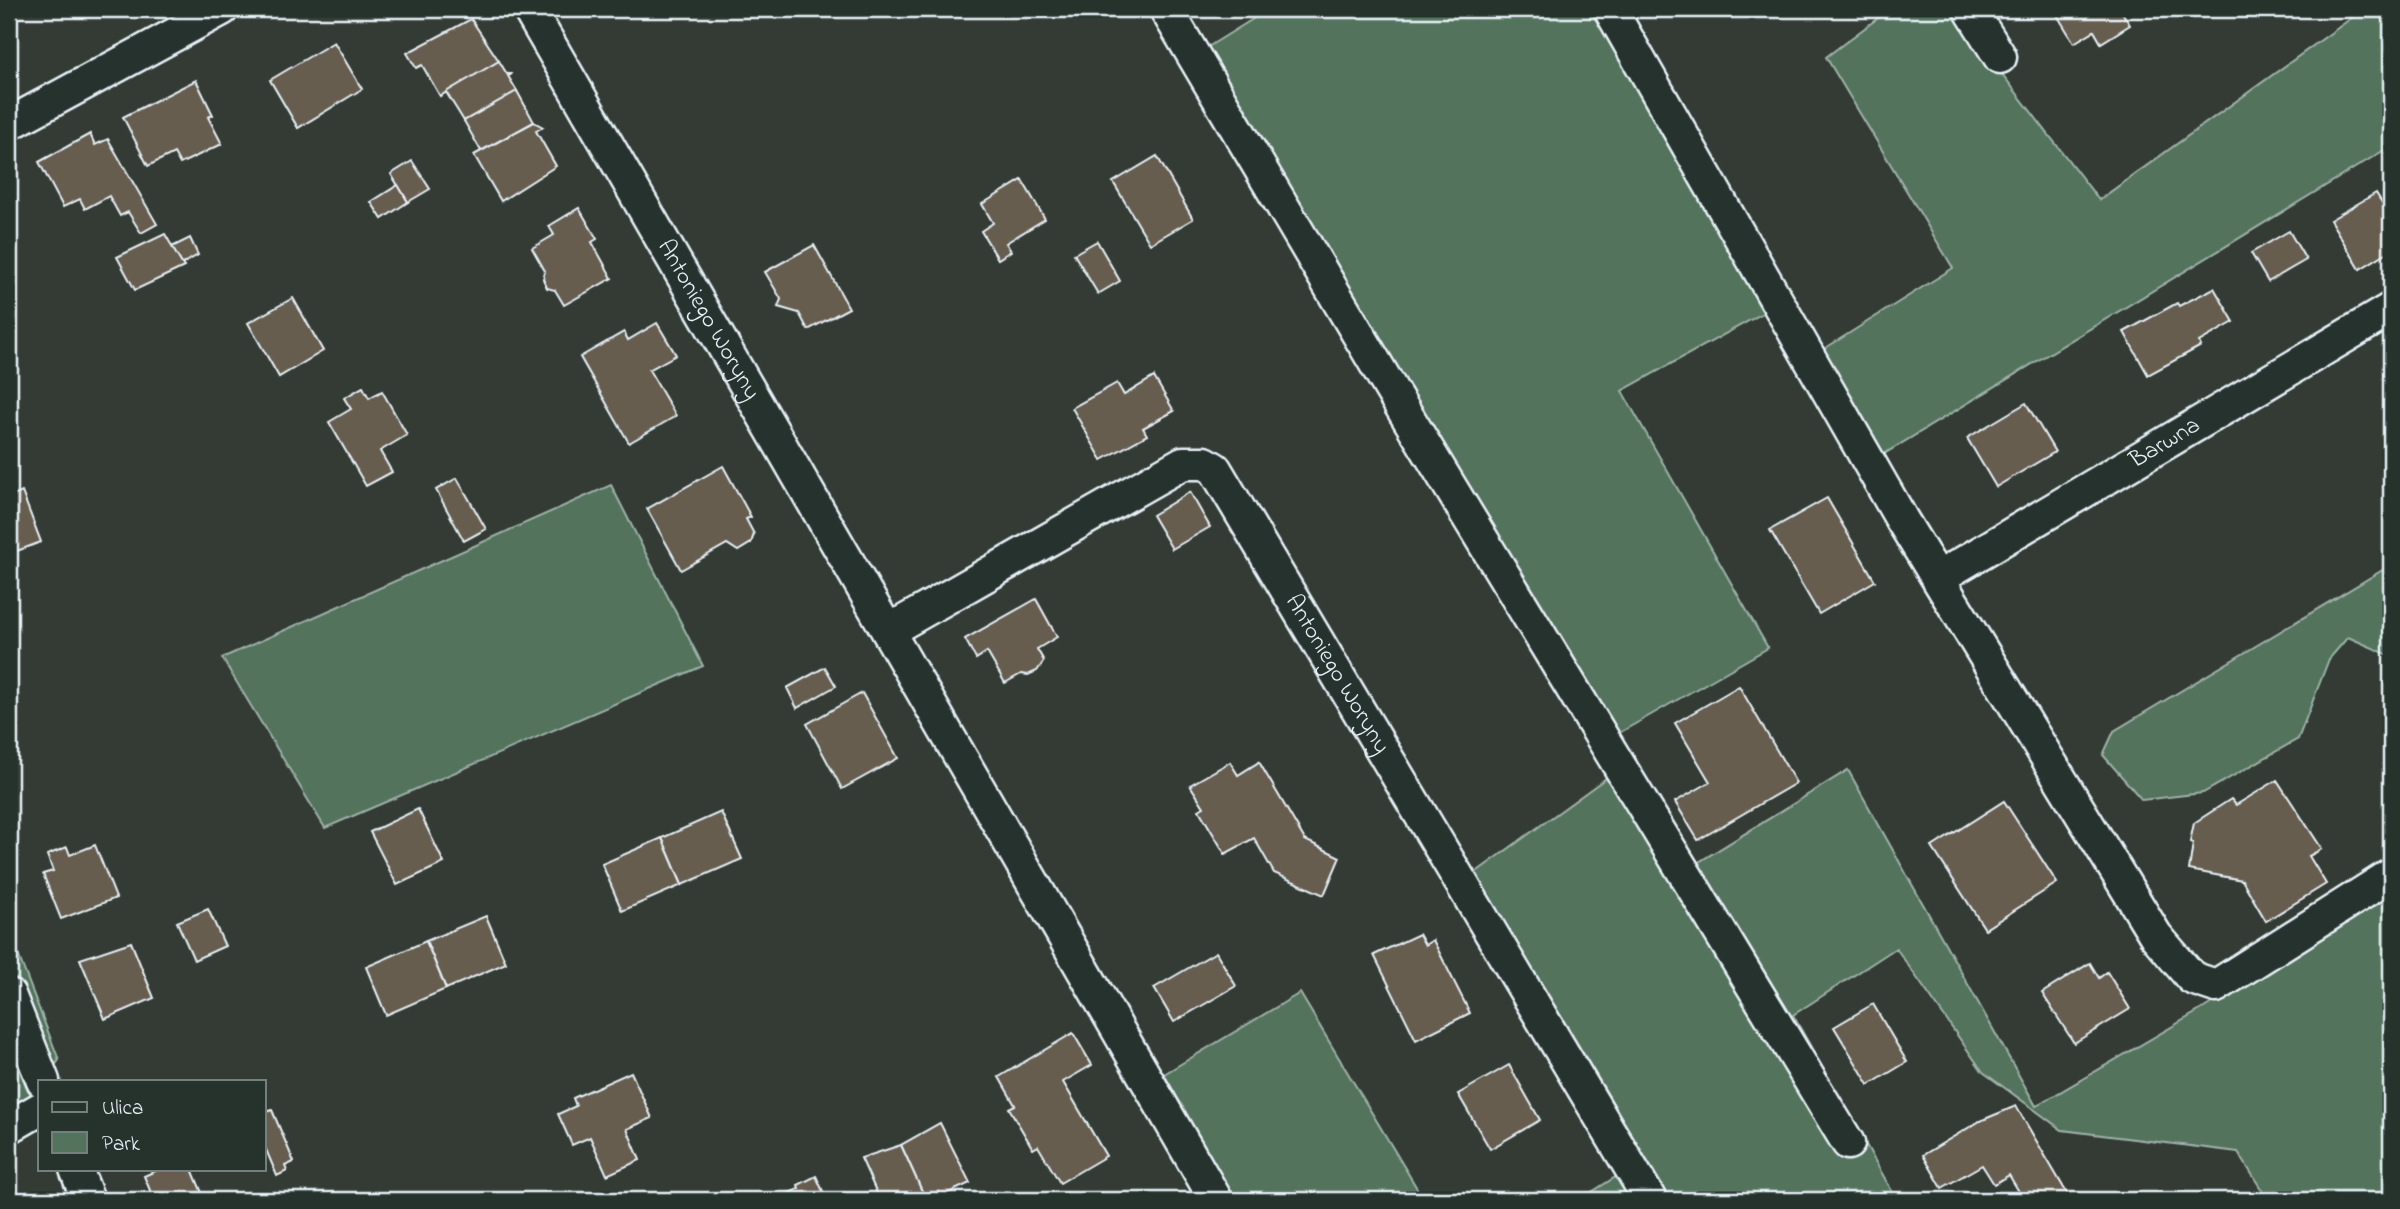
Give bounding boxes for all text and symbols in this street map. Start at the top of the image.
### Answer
street label: Antoniego Woryny [648,233,769,407]
street label: Barwna [2122,408,2207,478]
street label: Antoniego Woryny [1276,588,1398,761]
legend [38,1080,266,1170]
text: Ulica [102,1094,143,1124]
text: Park [102,1130,141,1160]

